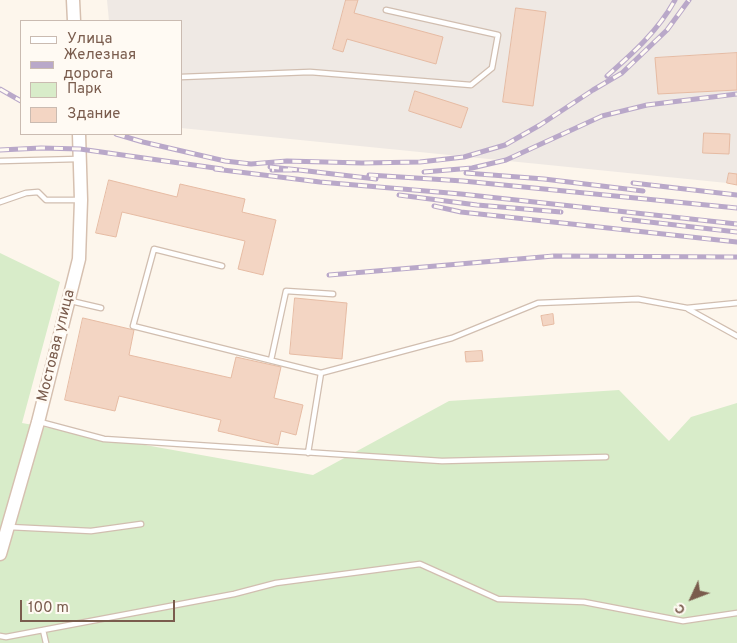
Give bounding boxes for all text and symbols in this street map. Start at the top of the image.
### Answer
legend [20,20,182,135]
text: Улица [67,30,112,49]
text: Железная дорога [64,46,136,84]
text: Парк [67,80,102,99]
text: Здание [67,105,120,124]
street label: Мостовая улица [34,288,80,404]
north arrow [667,573,717,623]
scale bar [22,590,178,622]
text: 100 m [28,599,69,618]
text: С [671,600,690,618]

